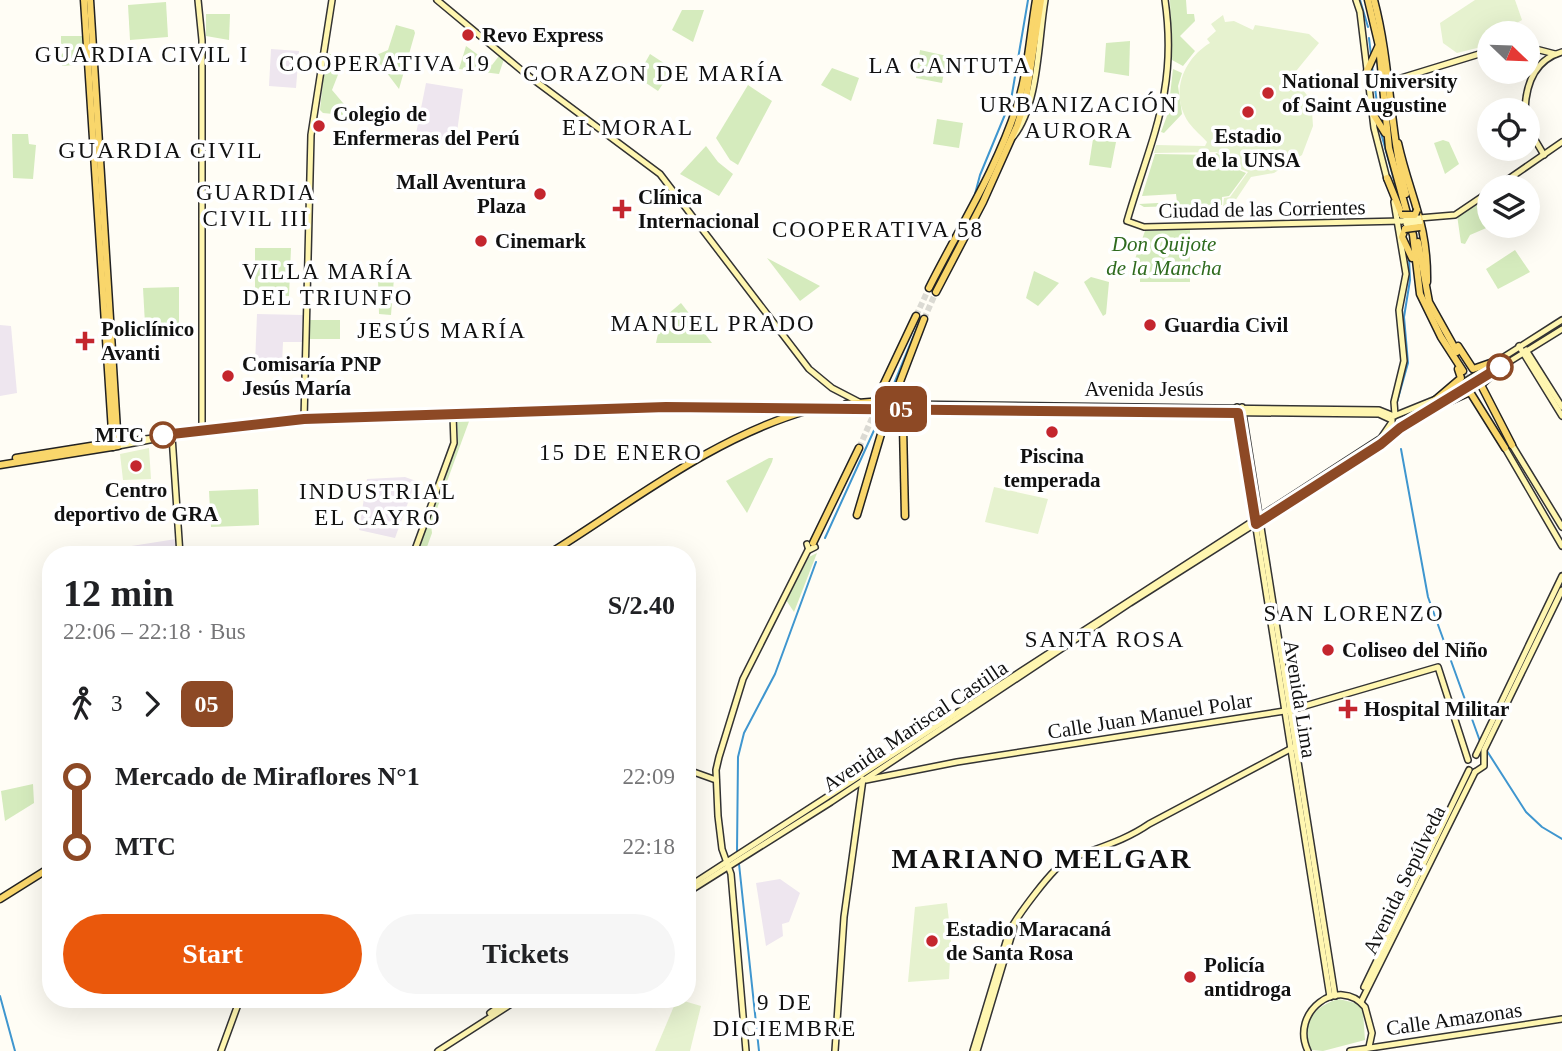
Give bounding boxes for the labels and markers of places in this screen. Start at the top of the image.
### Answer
place label: Revo Express [482,23,604,47]
marker: Revo Express [460,27,476,43]
place label: National University of Saint Augustine [1282,69,1458,117]
marker: National University of Saint Augustine [1260,85,1276,101]
place label: Colegio de Enfermeras del Perú [333,102,520,150]
marker: Estadio de la UNSA [1240,104,1256,120]
marker: Colegio de Enfermeras del Perú [311,118,327,134]
place label: Estadio de la UNSA [1195,124,1301,172]
place label: Mall Aventura Plaza [396,170,526,218]
place label: Clínica Internacional [638,185,760,233]
marker: Mall Aventura Plaza [532,186,548,202]
marker: Clínica Internacional [612,199,632,219]
place label: Cinemark [495,229,586,253]
marker: Cinemark [473,233,489,249]
place label: Guardia Civil [1164,313,1288,337]
place label: Policlínico Avanti [101,317,194,365]
marker: Guardia Civil [1142,317,1158,333]
marker: Policlínico Avanti [75,331,95,351]
place label: Comisaría PNP Jesús María [242,352,382,400]
unlabelled marker [1487,354,1513,380]
marker: Comisaría PNP Jesús María [220,368,236,384]
marker: MTC [150,422,176,448]
place label: MTC [95,423,144,447]
marker: Piscina temperada [1044,424,1060,440]
place label: Piscina temperada [1004,444,1101,492]
marker: Centro deportivo de GRA [128,458,144,474]
place label: Centro deportivo de GRA [54,478,219,526]
place label: Coliseo del Niño [1342,638,1488,662]
marker: Coliseo del Niño [1320,642,1336,658]
place label: Hospital Militar [1364,697,1509,721]
marker: Hospital Militar [1338,699,1358,719]
place label: Estadio Maracaná de Santa Rosa [946,917,1112,965]
marker: Estadio Maracaná de Santa Rosa [924,933,940,949]
place label: Policía antidroga [1204,953,1292,1001]
marker: Policía antidroga [1182,969,1198,985]

